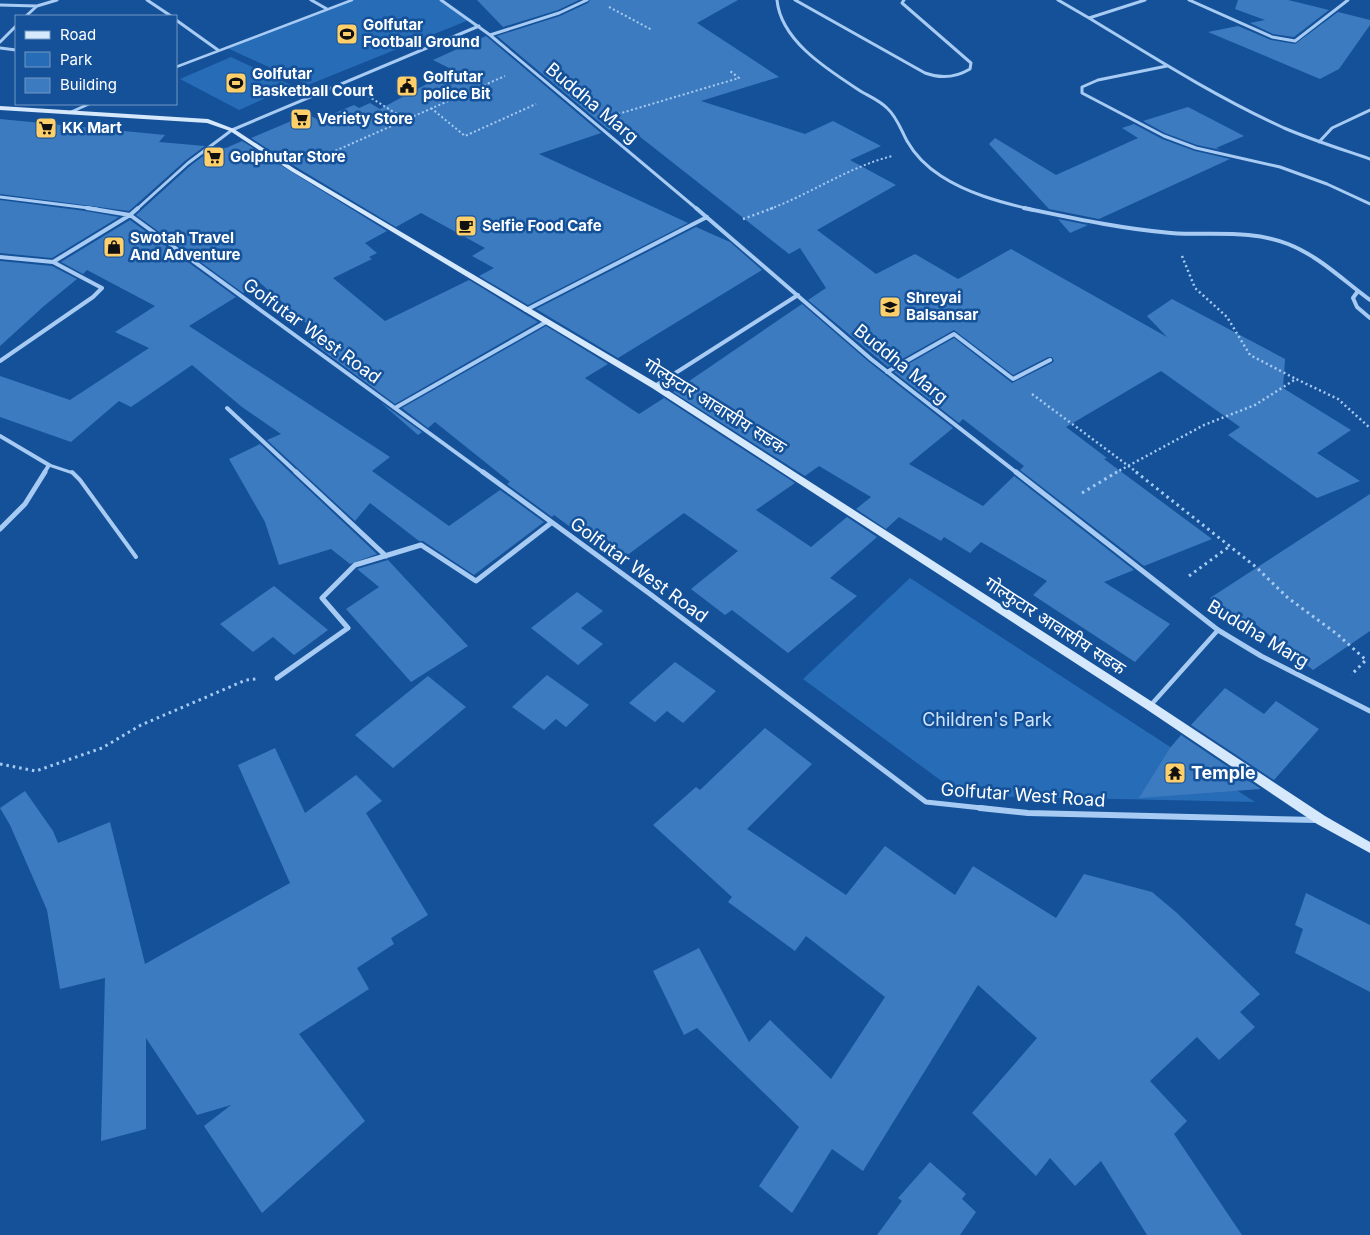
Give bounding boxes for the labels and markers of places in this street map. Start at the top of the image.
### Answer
place label: Golfutar Football Ground [363,15,480,51]
sports icon: Golfutar Football Ground [335,22,359,46]
place label: Golfutar Basketball Court [252,64,374,100]
place label: Golfutar police Bit [423,67,491,103]
sports icon: Golfutar Basketball Court [224,71,248,95]
public building icon: Golfutar police Bit [395,74,419,98]
supermarket icon: Veriety Store [289,107,313,131]
place label: Veriety Store [317,109,413,128]
supermarket icon: KK Mart [34,116,58,140]
place label: KK Mart [62,118,122,137]
supermarket icon: Golphutar Store [202,145,226,169]
place label: Golphutar Store [230,147,346,166]
cafe icon: Selfie Food Cafe [454,214,478,238]
place label: Selfie Food Cafe [482,216,602,235]
place label: Swotah Travel And Adventure [130,228,241,264]
shop icon: Swotah Travel And Adventure [102,235,126,259]
place label: Shreyai Balsansar [906,288,978,324]
school or university icon: Shreyai Balsansar [878,295,902,319]
temple icon: Temple [1163,761,1187,785]
place label: Temple [1191,762,1256,783]

